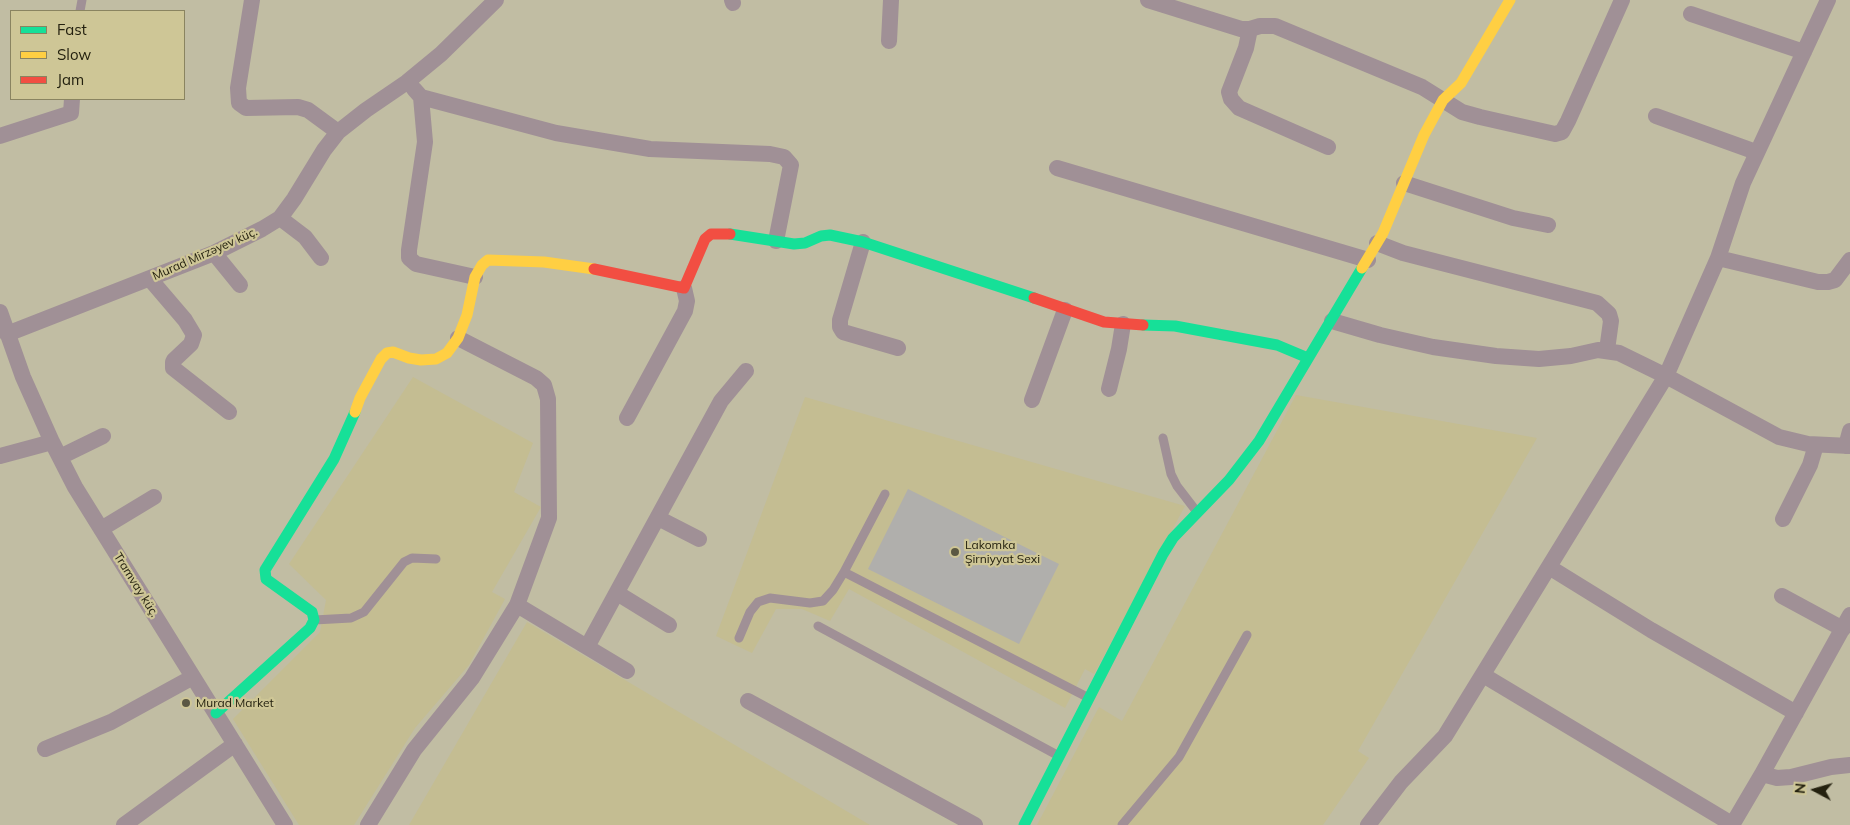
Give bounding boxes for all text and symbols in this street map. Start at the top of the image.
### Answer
legend [10,10,185,100]
text: Fast [57,20,87,39]
text: Slow [57,45,91,64]
text: Jam [57,70,84,89]
street label: Murad Mirzəyev küç. [150,224,260,284]
place label: Lakomka Şirniyyat Sexi [965,538,1040,566]
marker: Lakomka Şirniyyat Sexi [949,546,961,558]
street label: Tramvay küç. [111,550,161,620]
place label: Murad Market [196,696,274,710]
marker: Murad Market [180,697,192,709]
north arrow [1790,765,1840,815]
text: N [1791,782,1810,795]

